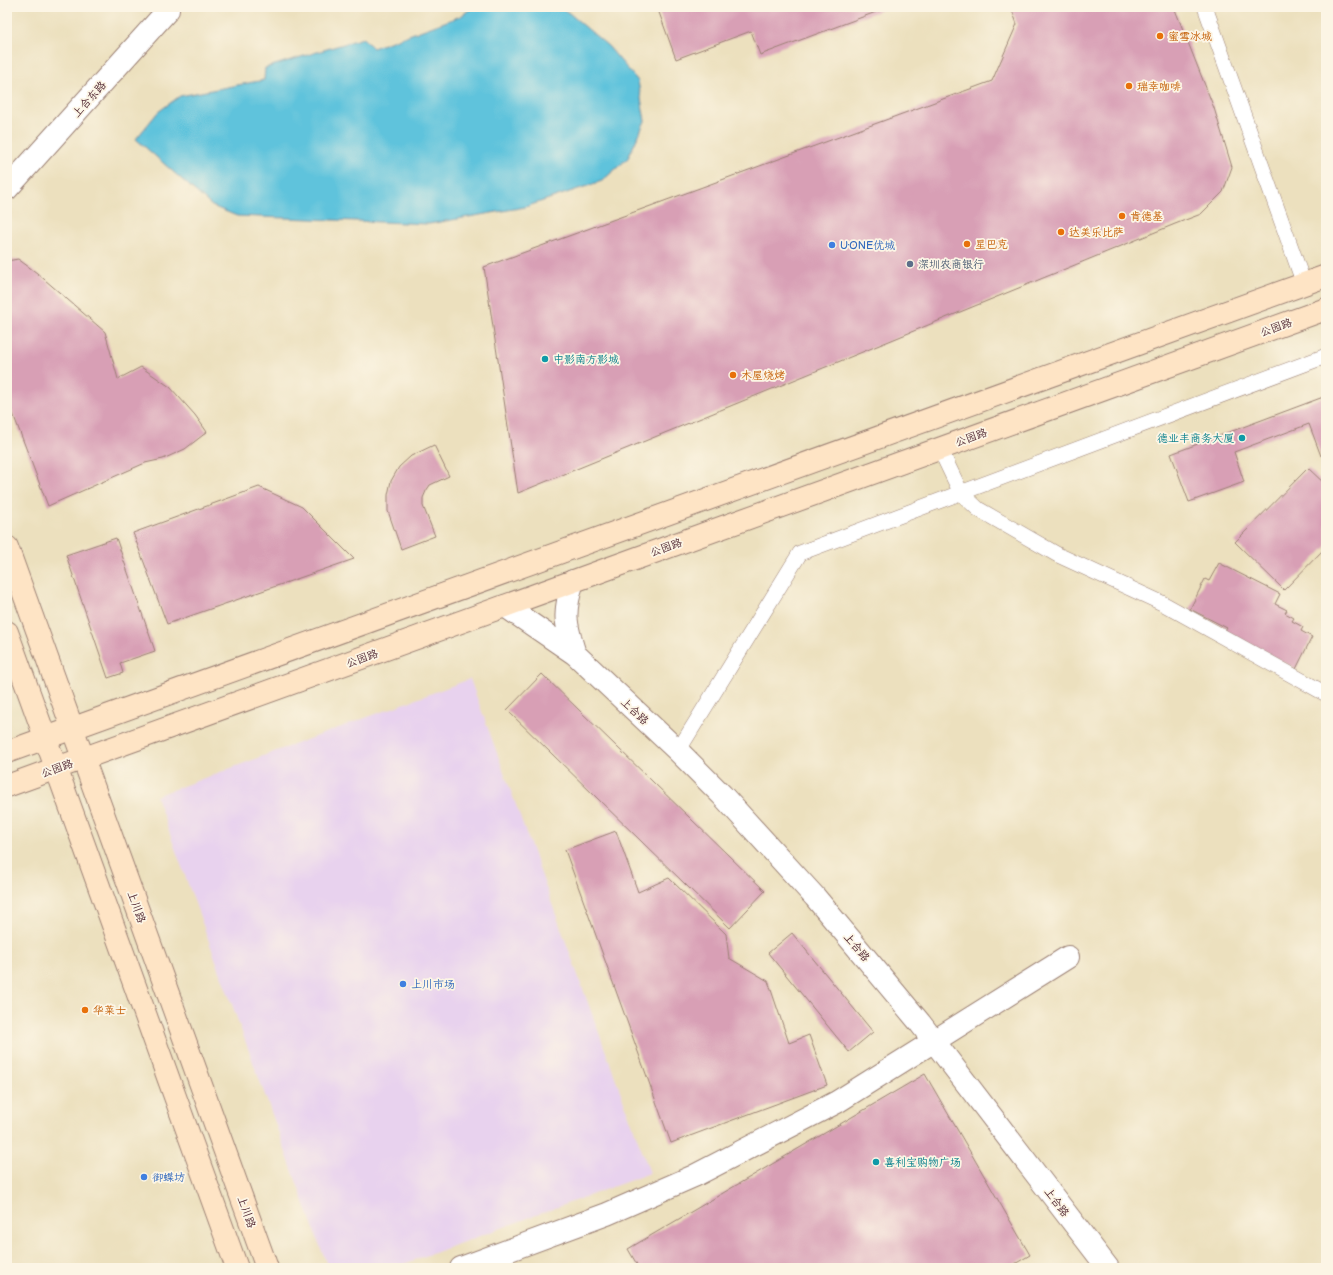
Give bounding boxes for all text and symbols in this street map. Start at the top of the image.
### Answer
place label: 蜜雪冰城 [1168,30,1212,43]
marker: 蜜雪冰城 [1155,31,1165,41]
street label: 上合东路 [70,79,109,120]
place label: 瑞幸咖啡 [1137,80,1181,93]
marker: 瑞幸咖啡 [1124,81,1134,91]
place label: 肯德基 [1130,210,1163,223]
marker: 肯德基 [1117,211,1127,221]
place label: 达美乐比萨 [1069,226,1124,239]
marker: 达美乐比萨 [1056,227,1066,237]
place label: 星巴克 [975,238,1008,251]
place label: U·ONE优城 [840,239,895,252]
marker: 星巴克 [962,239,972,249]
marker: U·ONE优城 [827,240,837,250]
place label: 深圳农商银行 [918,258,984,271]
marker: 深圳农商银行 [905,259,915,269]
street label: 公园路 [1258,316,1294,339]
place label: 中影南方影城 [553,353,619,366]
marker: 中影南方影城 [540,354,550,364]
place label: 木屋烧烤 [741,369,785,382]
marker: 木屋烧烤 [728,370,738,380]
street label: 公园路 [953,426,989,449]
place label: 德业丰商务大厦 [1157,432,1234,445]
marker: 德业丰商务大厦 [1237,433,1247,443]
street label: 公园路 [648,536,684,559]
street label: 公园路 [344,647,380,670]
street label: 上合路 [618,695,651,727]
street label: 公园路 [39,757,75,780]
street label: 上川路 [125,889,148,925]
street label: 上合路 [841,931,872,964]
place label: 上川市场 [411,978,455,991]
marker: 上川市场 [398,979,408,989]
place label: 华莱士 [93,1004,126,1017]
marker: 华莱士 [80,1005,90,1015]
place label: 喜利宝购物广场 [884,1156,961,1169]
marker: 喜利宝购物广场 [871,1157,881,1167]
place label: 御蝶坊 [152,1171,185,1184]
marker: 御蝶坊 [139,1172,149,1182]
street label: 上合路 [1041,1185,1072,1219]
street label: 上川路 [235,1194,258,1230]

